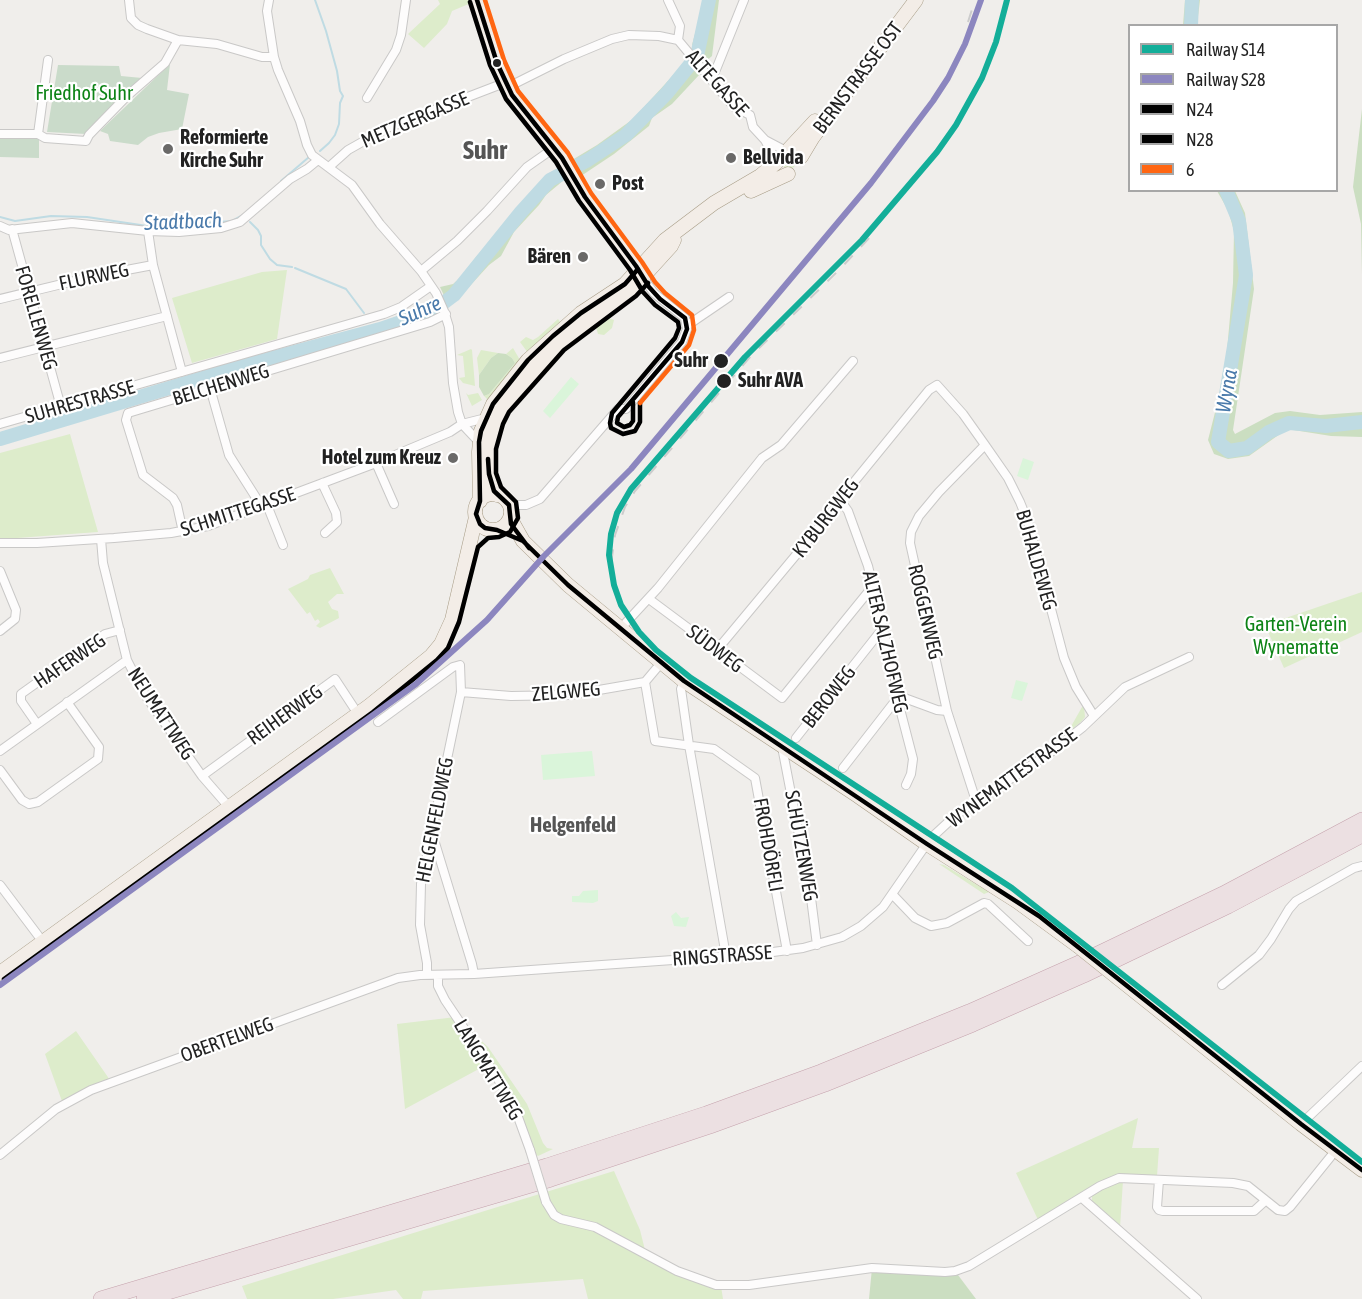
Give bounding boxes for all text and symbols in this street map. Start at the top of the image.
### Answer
street label: BERNSTRASSE OST [808,17,908,139]
legend [1128,24,1338,192]
text: Railway S14 [1186,39,1265,60]
street label: ALTE GASSE [681,45,753,121]
unlabelled marker [491,57,503,69]
text: Railway S28 [1186,69,1265,90]
park label: Friedhof Suhr [35,82,133,106]
street label: METZGERGASSE [358,87,472,153]
text: N24 [1186,99,1214,120]
place label: Reformierte Kirche Suhr [180,126,268,173]
text: N28 [1186,129,1214,150]
district label: Suhr [463,135,507,167]
marker: Reformierte Kirche Suhr [161,142,175,156]
place label: Bellvida [743,146,804,170]
marker: Bellvida [724,151,738,165]
text: 6 [1186,159,1194,180]
place label: Post [612,172,644,196]
marker: Post [593,177,607,191]
water label: Stadtbach [144,208,222,236]
place label: Bären [528,245,571,269]
marker: Bären [576,250,590,264]
street label: FLURWEG [57,258,131,296]
street label: FORELLENWEG [10,263,62,373]
water label: Suhre [395,290,445,332]
place label: Suhr [674,349,708,373]
marker: Suhr [712,352,730,370]
street label: BELCHENWEG [170,359,272,411]
water label: Wyna [1211,367,1243,415]
place label: Suhr AVA [738,369,803,393]
marker: Suhr AVA [715,372,733,390]
street label: SUHRESTRASSE [23,375,137,429]
place label: Hotel zum Kreuz [322,446,441,470]
marker: Hotel zum Kreuz [446,451,460,465]
street label: KYBURGWEG [788,474,864,562]
street label: SCHMITTEGASSE [178,482,298,542]
street label: BUHALDEWEG [1010,507,1062,613]
street label: ROGGENWEG [902,562,948,662]
street label: ALTER SALZHOFWEG [857,568,913,716]
park label: Garten-Verein Wynematte [1245,613,1347,660]
street label: SÜDWEG [682,620,748,678]
street label: HAFERWEG [30,628,110,694]
street label: BEROWEG [797,661,861,733]
street label: NEUMATTWEG [122,663,200,765]
street label: ZELGWEG [531,677,601,707]
street label: REIHERWEG [243,680,327,750]
street label: WYNEMATTESTRASSE [942,723,1082,833]
street label: HELGENFELDWEG [411,755,459,885]
street label: SCHÜTZENWEG [779,789,823,903]
street label: FROHDÖRFLI [748,796,788,894]
district label: Helgenfeld [530,812,616,838]
street label: RINGSTRASSE [671,941,773,971]
street label: OBERTELWEG [177,1012,277,1068]
street label: LANGMATTWEG [448,1015,528,1125]

